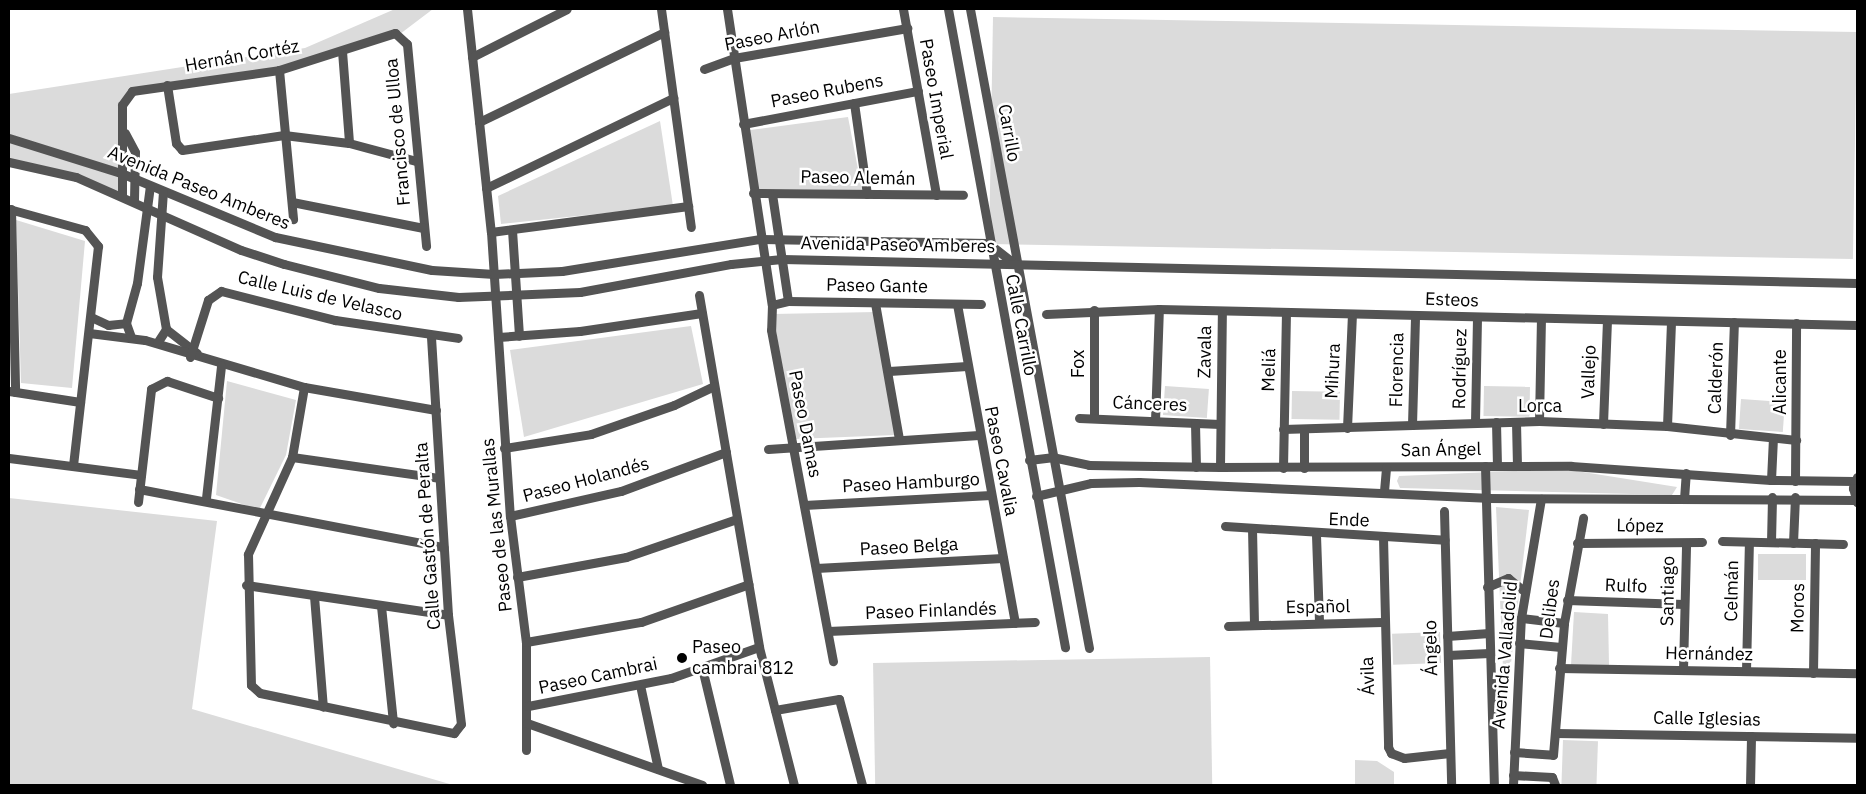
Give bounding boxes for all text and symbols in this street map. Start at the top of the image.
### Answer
street label: Paseo Arlón [722,16,822,56]
street label: Hernán Cortéz [183,35,301,77]
street label: Paseo Imperial [915,37,957,161]
street label: Francisco de Ulloa [381,57,415,207]
street label: Paseo Rubens [769,69,885,113]
street label: Carrillo [993,102,1025,164]
street label: Avenida Paseo Amberes [105,141,293,235]
street label: Paseo Alemán [800,166,916,190]
street label: Avenida Paseo Amberes [800,233,996,257]
street label: Calle Luis de Velasco [236,267,404,325]
street label: Calle Carrillo [1001,272,1041,378]
street label: Paseo Gante [826,274,928,298]
street label: Esteos [1425,288,1479,312]
street label: Zavala [1194,325,1216,379]
street label: Rodríguez [1448,328,1472,410]
street label: Florencia [1386,332,1408,408]
street label: Calderón [1704,341,1728,415]
street label: Mihura [1321,343,1345,399]
street label: Vallejo [1577,345,1601,399]
street label: Meliá [1257,348,1281,392]
street label: Alicante [1769,349,1791,415]
street label: Fox [1067,350,1089,378]
street label: Paseo Damas [784,368,826,480]
street label: Cánceres [1112,392,1188,416]
street label: Lorca [1518,395,1562,417]
street label: Paseo Cavalia [980,404,1022,518]
street label: Paseo de las Murallas [477,437,517,613]
street label: San Ángel [1401,438,1481,462]
street label: Calle Gastón de Peralta [411,441,445,631]
street label: Paseo Holandés [520,453,652,507]
street label: Paseo Hamburgo [842,469,980,497]
street label: Ende [1328,508,1370,532]
street label: López [1616,515,1664,537]
street label: Paseo Belga [859,534,959,560]
street label: Santiago [1657,556,1679,626]
street label: Celmán [1721,560,1743,622]
street label: Rulfo [1604,574,1648,598]
street label: Delibes [1536,578,1564,640]
street label: Avenida Valladolid [1488,580,1522,730]
street label: Moros [1787,583,1809,633]
street label: Español [1286,596,1350,618]
street label: Paseo Finlandés [865,598,997,624]
street label: Ángelo [1420,620,1442,676]
place label: Paseo cambrai 812 [692,637,794,680]
street label: Hernández [1665,642,1753,666]
marker: Paseo cambrai 812 [676,652,688,664]
street label: Paseo Cambrai [537,653,659,699]
street label: Ávila [1357,656,1379,696]
street label: Calle Iglesias [1653,707,1761,731]

